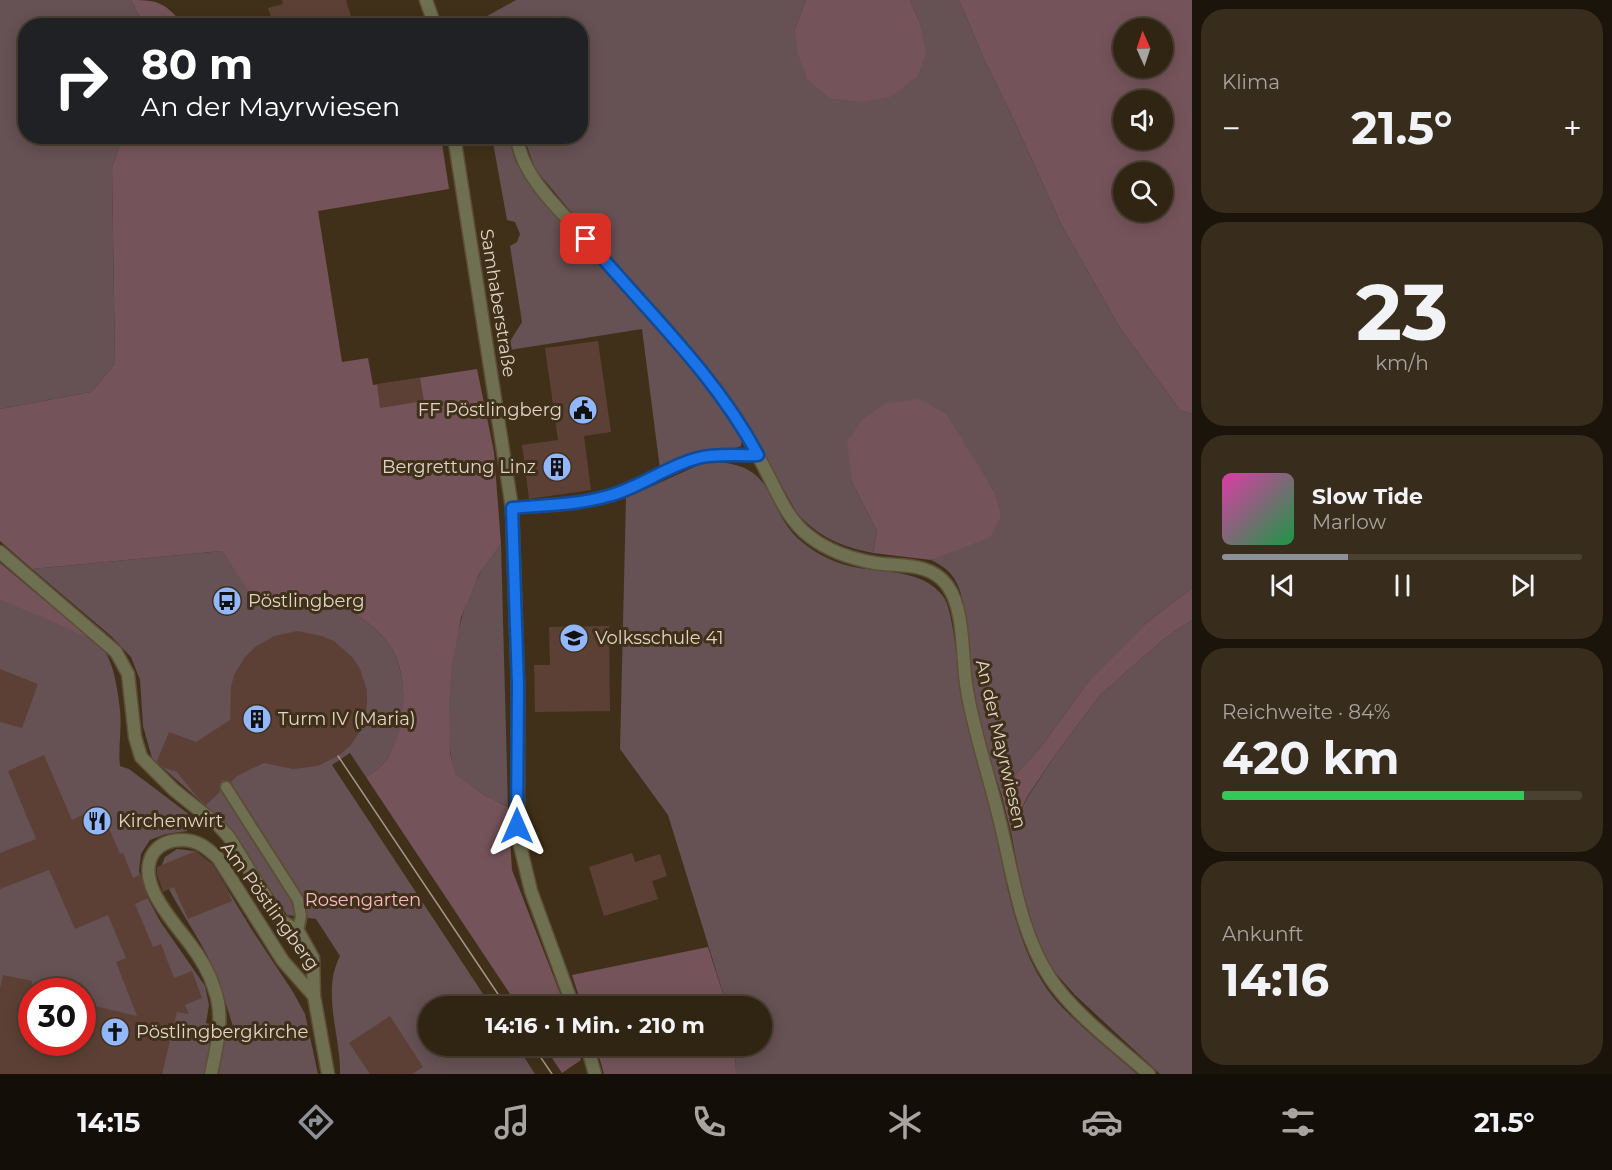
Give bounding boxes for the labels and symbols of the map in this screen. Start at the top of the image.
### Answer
north arrow [1113,18,1173,78]
pin [560,213,611,264]
street label: Samhaberstraße [475,227,521,379]
public building icon: FF Pöstlingberg [567,394,599,426]
place label: FF Pöstlingberg [418,399,562,421]
building icon: Bergrettung Linz [541,451,573,483]
place label: Bergrettung Linz [382,456,536,478]
bus stop icon: Pöstlingberg [211,585,243,617]
place label: Pöstlingberg [248,590,365,612]
school or university icon: Volksschule 41 [558,622,590,654]
place label: Volksschule 41 [595,627,723,649]
street label: An der Mayrwiesen [971,657,1031,831]
building icon: Turm IV (Maria) [241,703,273,735]
place label: Turm IV (Maria) [278,708,416,730]
position arrow [485,794,549,858]
restaurant icon: Kirchenwirt [81,805,113,837]
place label: Kirchenwirt [118,810,223,832]
street label: Am Pöstlingberg [216,837,324,975]
park label: Rosengarten [305,889,421,911]
speed limit sign: 30 [18,978,96,1056]
church icon: Pöstlingbergkirche [99,1016,131,1048]
place label: Pöstlingbergkirche [136,1021,308,1043]

